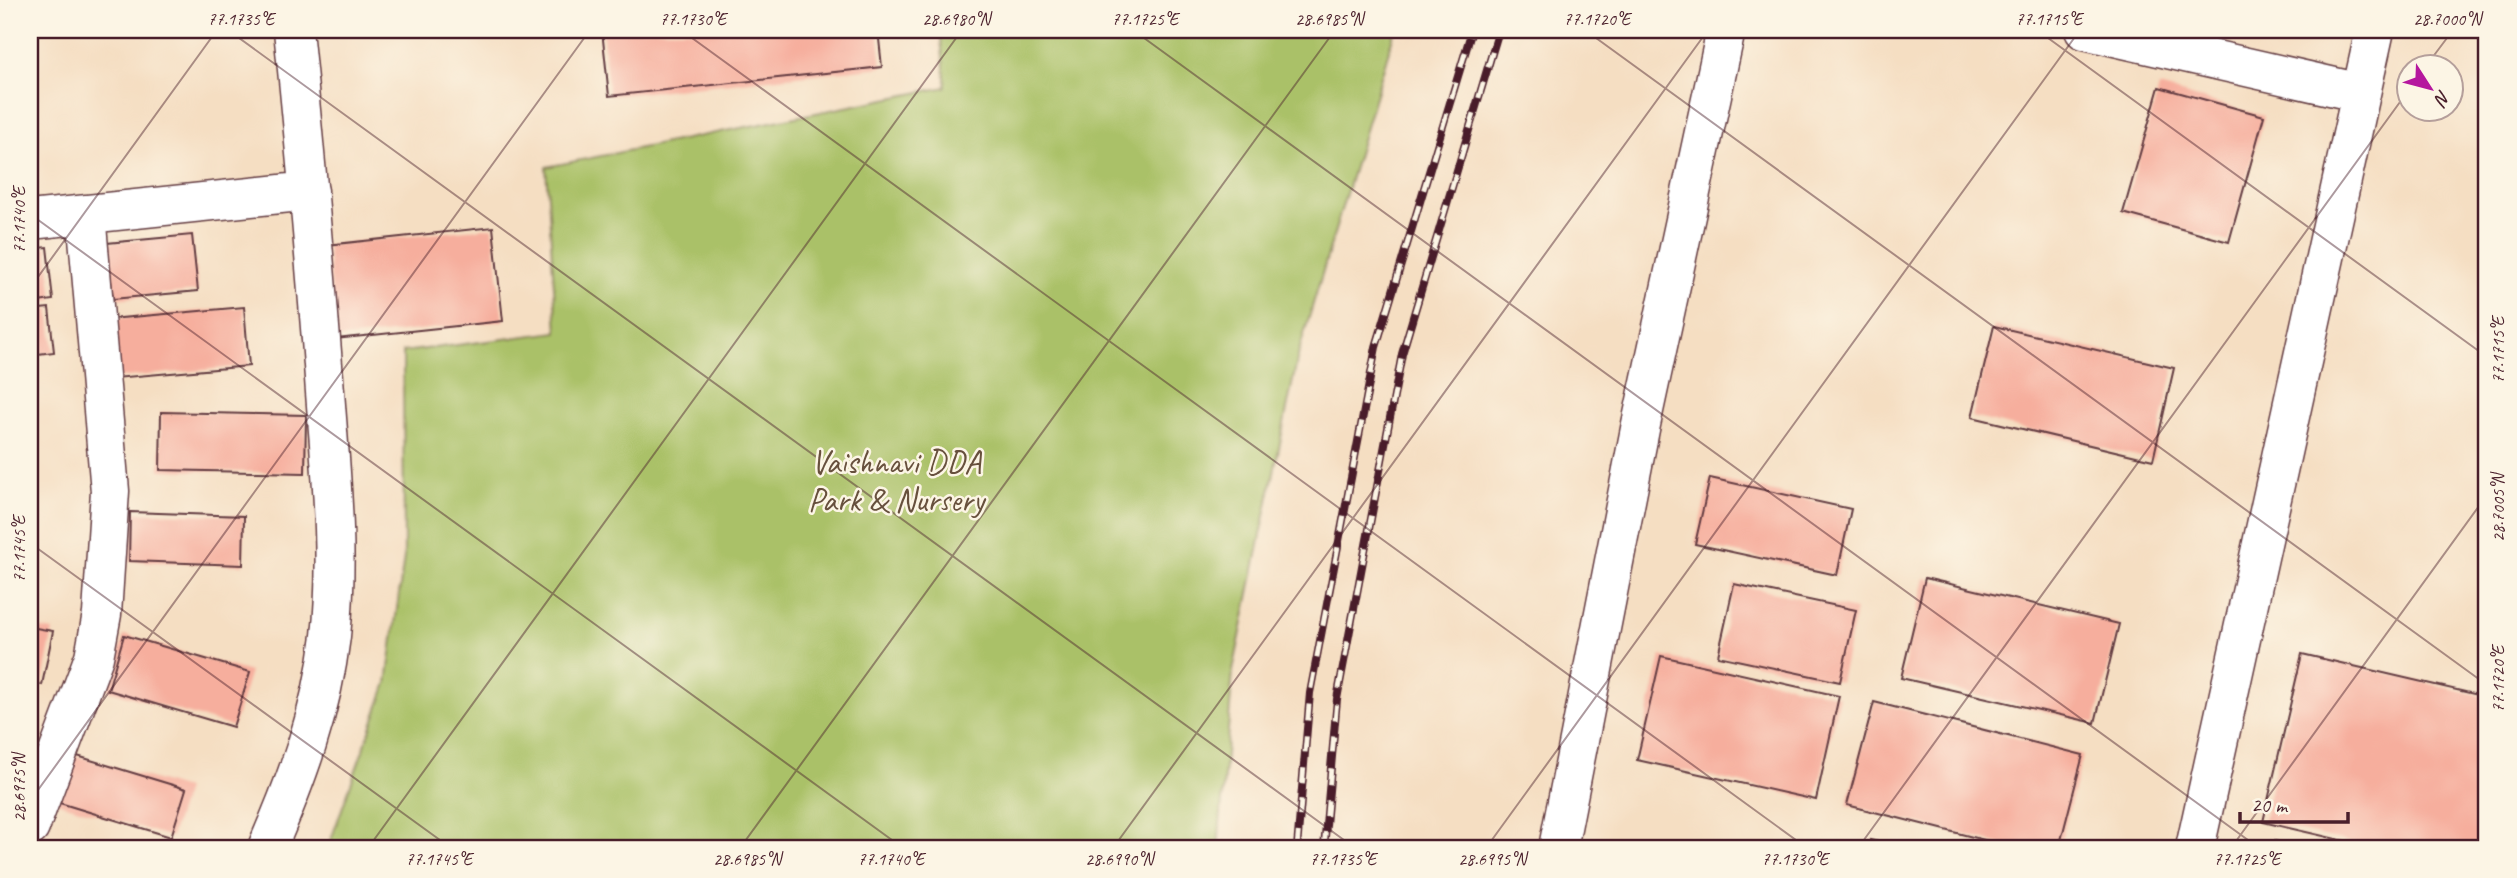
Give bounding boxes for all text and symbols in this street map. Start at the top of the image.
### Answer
text: 77.1735°E [208,8,277,30]
text: 77.1730°E [660,8,729,30]
text: 28.6980°N [922,8,993,30]
text: 77.1725°E [1112,8,1181,30]
text: 28.6985°N [1295,8,1366,30]
text: 77.1720°E [1564,8,1633,30]
text: 77.1715°E [2016,8,2085,30]
text: 28.7000°N [2413,8,2484,30]
north arrow [2394,52,2464,122]
text: N [2428,86,2456,112]
text: 77.1740°E [8,184,30,253]
text: 77.1715°E [2487,314,2509,383]
park label: Vaishnavi DDA Park & Nursery [808,441,987,521]
text: 28.7005°N [2487,471,2509,542]
text: 77.1745°E [8,513,30,582]
text: 77.1720°E [2487,643,2509,712]
text: 28.6975°N [8,751,30,822]
scale bar [2240,780,2349,824]
text: 20 m [2251,792,2289,818]
text: 77.1745°E [406,848,475,870]
text: 28.6985°N [713,848,784,870]
text: 77.1740°E [858,848,927,870]
text: 28.6990°N [1085,848,1156,870]
text: 77.1735°E [1310,848,1379,870]
text: 28.6995°N [1458,848,1529,870]
text: 77.1730°E [1762,848,1831,870]
text: 77.1725°E [2214,848,2283,870]

